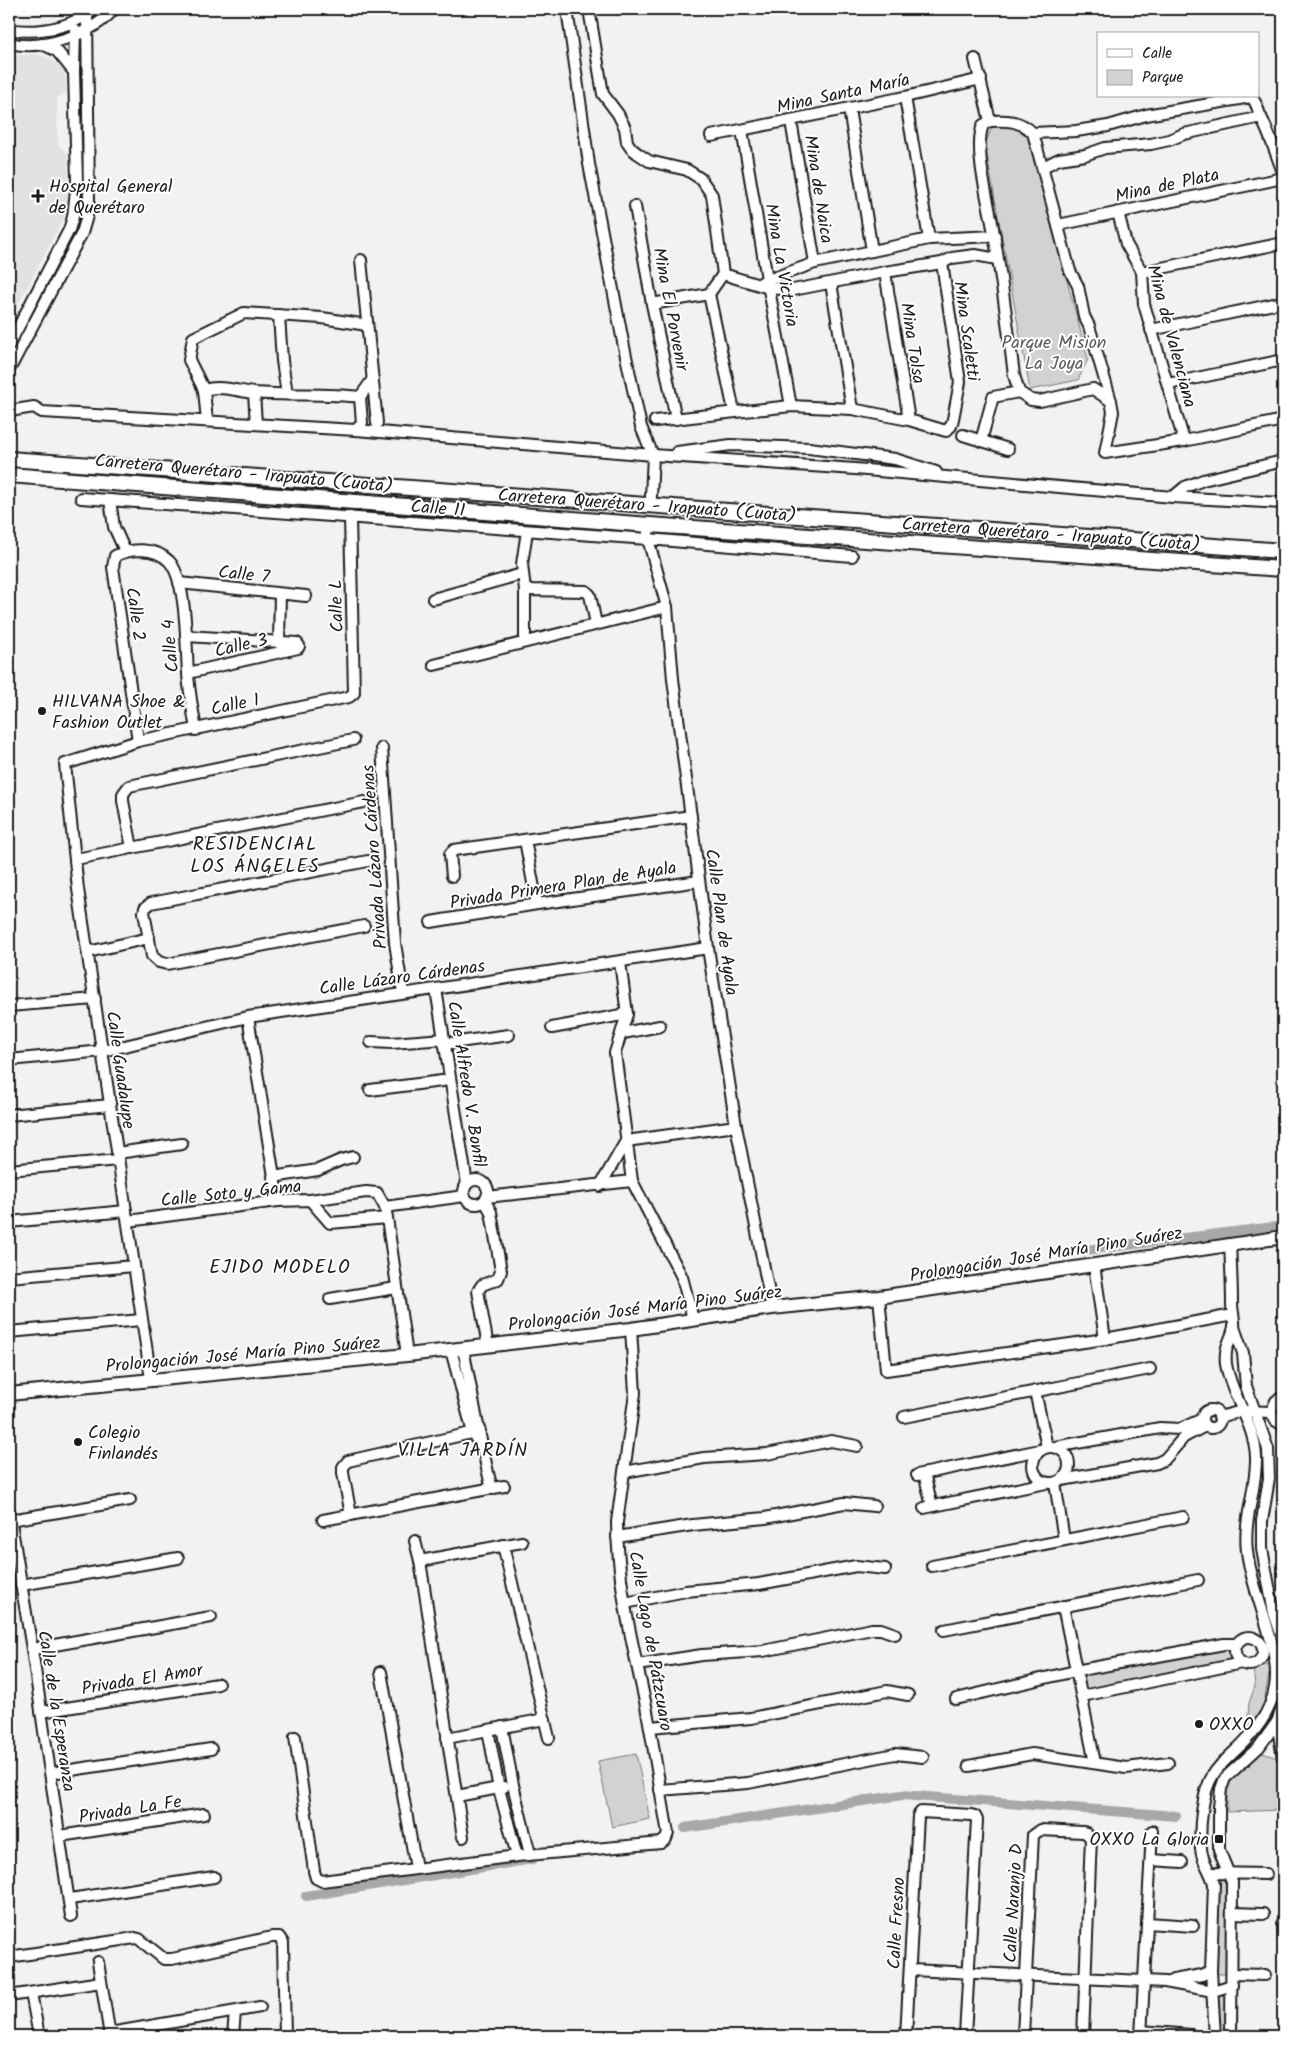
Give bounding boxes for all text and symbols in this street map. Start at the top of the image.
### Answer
legend [1097,32,1260,98]
text: Calle [1142,42,1172,66]
street label: Mina Santa María [774,66,912,123]
text: Parque [1142,66,1183,90]
street label: Mina de Naica [795,133,840,246]
street label: Mina de Plata [1112,161,1222,212]
place label: Hospital General de Querétaro [49,173,173,223]
marker: Hospital General de Querétaro [31,189,45,203]
street label: Mina La Victoria [755,201,806,329]
street label: Mina El Porvenir [643,245,696,375]
street label: Mina de Valenciana [1138,262,1204,411]
street label: Mina Scaletti [944,279,987,384]
street label: Mina Tolsa [891,300,932,386]
park label: Parque Mision La Joya [1002,329,1106,379]
street label: Carretera Querétaro - Irapuato (Cuota) [94,447,394,502]
street label: Carretera Querétaro - Irapuato (Cuota) [497,482,797,531]
street label: Calle 11 [410,493,466,526]
street label: Carretera Querétaro - Irapuato (Cuota) [901,511,1201,560]
street label: Calle 7 [217,558,272,593]
street label: Calle L [322,579,353,633]
street label: Calle 2 [116,586,153,643]
street label: Calle 4 [155,618,188,674]
street label: Calle 3 [212,626,271,667]
street label: Calle 1 [208,686,262,725]
place label: HILVANA Shoe & Fashion Outlet [52,688,186,738]
marker: HILVANA Shoe & Fashion Outlet [36,705,48,717]
street label: Privada Lázaro Cárdenas [355,763,396,950]
district label: RESIDENCIAL LOS ÁNGELES [190,830,320,882]
street label: Calle Plan de Ayala [696,847,745,997]
street label: Privada Primera Plan de Ayala [448,854,679,919]
street label: Calle Lázaro Cárdenas [317,952,487,1004]
street label: Calle Alfredo V. Bonfil [438,999,493,1170]
street label: Calle Guadalupe [97,1009,142,1131]
street label: Calle Soto y Gama [159,1173,303,1216]
street label: Prolongación José María Pino Suárez [908,1220,1185,1291]
district label: EJIDO MODELO [209,1253,351,1283]
street label: Prolongación José María Pino Suárez [506,1278,784,1341]
street label: Prolongación José María Pino Suárez [104,1329,382,1382]
place label: Colegio Finlandés [88,1419,159,1469]
marker: Colegio Finlandés [72,1436,84,1448]
district label: VILLA JARDÍN [398,1436,528,1466]
street label: Calle Lago de Pátzcuaro [619,1549,680,1734]
street label: Calle de la Esperanza [28,1628,83,1794]
street label: Privada El Amor [80,1656,206,1704]
place label: OXXO [1209,1711,1254,1740]
marker: OXXO [1193,1718,1205,1730]
street label: Privada La Fe [77,1788,184,1833]
place label: OXXO La Gloria [1090,1826,1209,1855]
marker: OXXO La Gloria [1213,1833,1225,1845]
street label: Calle Naranjo D [997,1842,1032,1964]
street label: Calle Fresno [881,1876,914,1970]

